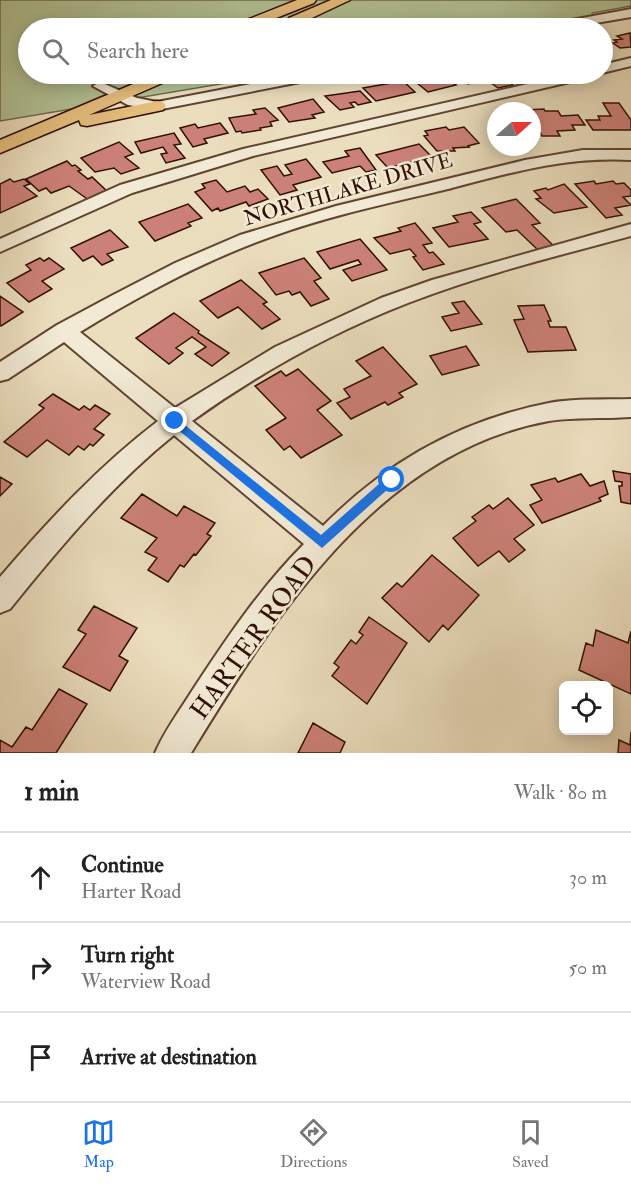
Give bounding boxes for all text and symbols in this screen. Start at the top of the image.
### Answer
search box [18,18,613,84]
icon: search [39,35,72,68]
text: Search here [87,37,189,65]
north arrow [487,102,541,156]
street label: NORTHLAKE DRIVE [240,147,456,232]
route end [161,407,187,433]
route start [378,466,404,492]
street label: HARTER ROAD [184,549,324,726]
map controls [559,681,613,735]
button: locate [559,681,613,735]
text: 1 min [24,776,79,808]
text: Walk · 80 m [514,780,607,805]
text: Continue [81,851,164,879]
icon: ahead [24,861,57,894]
text: 30 m [569,865,607,890]
text: Harter Road [81,879,181,904]
text: Turn right [81,941,174,969]
icon: right [24,951,57,984]
text: 50 m [568,955,607,980]
text: Waterview Road [81,969,211,994]
icon: arrive [24,1041,57,1074]
text: Arrive at destination [81,1043,257,1071]
tab: Map [82,1116,115,1172]
tab: Directions [280,1116,347,1172]
tab: Saved [512,1116,549,1172]

